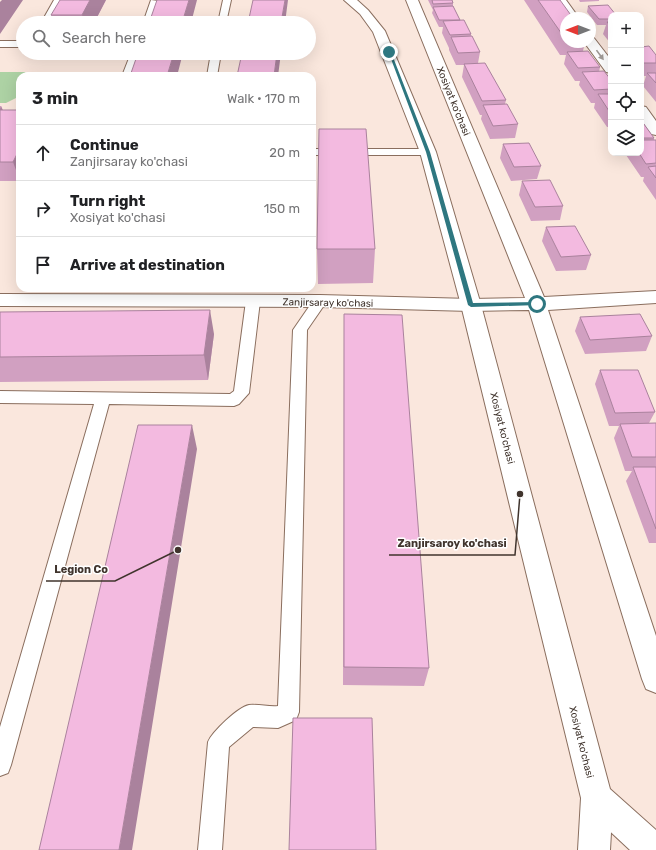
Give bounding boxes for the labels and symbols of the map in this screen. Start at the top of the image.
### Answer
north arrow [560,12,596,48]
route end [380,43,398,61]
one-way arrow [596,49,605,60]
street label: Xosiyat ko'chasi [434,65,472,138]
route start [528,295,546,313]
street label: Zanjirsaray ko'chasi [283,296,373,310]
street label: Xosiyat ko'chasi [487,391,517,465]
callout: Zanjirsaroy ko'chasi [389,532,515,555]
text: Zanjirsaroy ko'chasi [397,537,507,550]
callout: Legion Co [46,558,115,581]
text: Legion Co [54,563,108,576]
street label: Xosiyat ko'chasi [566,705,596,779]

